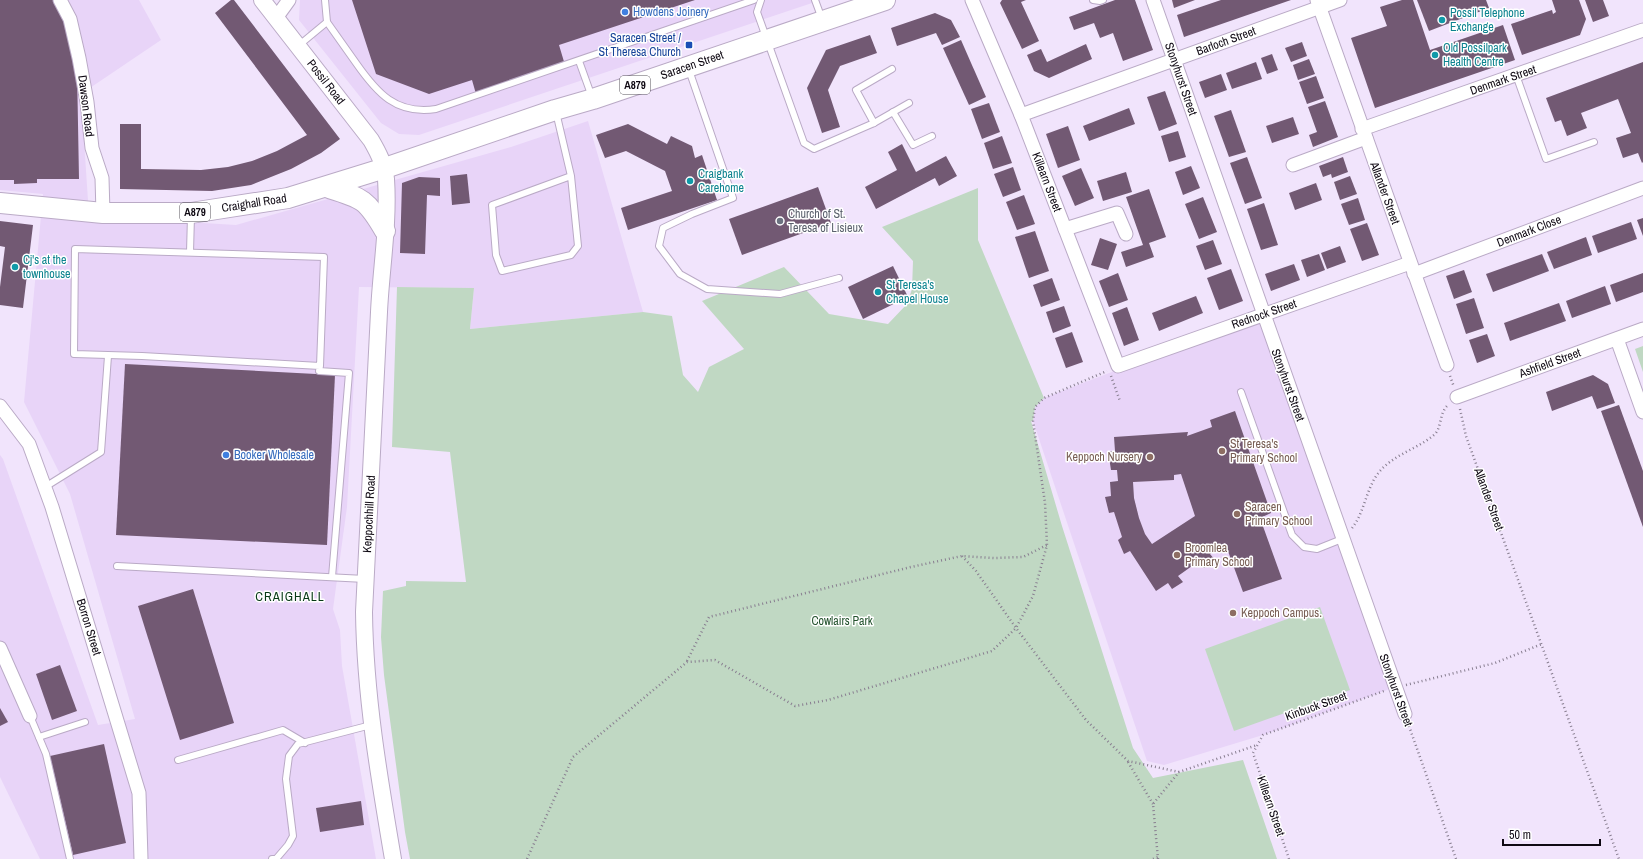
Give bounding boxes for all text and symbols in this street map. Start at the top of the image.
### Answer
place label: Howdens Joinery [633,4,709,20]
place label: Possil Telephone Exchange [1450,5,1525,35]
marker: Howdens Joinery [620,7,630,17]
marker: Possil Telephone Exchange [1437,15,1447,25]
street label: Barloch Street [1194,23,1258,59]
place label: Saracen Street / St Theresa Church [599,30,681,60]
marker: Saracen Street / St Theresa Church [684,40,694,50]
street label: Stonyhurst Street [1161,40,1201,118]
place label: Old Possilpark Health Centre [1443,40,1507,70]
street label: Saracen Street [658,47,726,83]
marker: Old Possilpark Health Centre [1430,50,1440,60]
street label: Possil Road [303,56,349,108]
street label: Denmark Street [1468,61,1538,99]
street label: Dawson Road [74,74,98,138]
road number: A879 [620,76,650,94]
street label: Killearn Street [1028,150,1066,214]
street label: Allander Street [1366,159,1404,227]
place label: Craigbank Carehome [698,166,744,196]
marker: Craigbank Carehome [685,176,695,186]
street label: Craighall Road [220,190,288,216]
road number: A879 [180,203,210,221]
place label: Church of St. Teresa of Lisieux [788,206,863,236]
street label: Denmark Close [1494,211,1564,251]
marker: Church of St. Teresa of Lisieux [775,216,785,226]
place label: Cj's at the townhouse [23,252,71,282]
marker: Cj's at the townhouse [10,262,20,272]
place label: St Teresa's Chapel House [886,277,948,307]
marker: St Teresa's Chapel House [873,287,883,297]
street label: Rednock Street [1229,295,1299,333]
street label: Ashfield Street [1516,344,1583,382]
street label: Stonyhurst Street [1267,347,1309,424]
place label: St Teresa's Primary School [1230,436,1297,466]
marker: St Teresa's Primary School [1217,446,1227,456]
place label: Booker Wholesale [234,447,314,463]
place label: Keppoch Nursery [1066,449,1142,465]
marker: Booker Wholesale [221,450,231,460]
marker: Keppoch Nursery [1145,452,1155,462]
street label: Allander Street [1470,465,1508,533]
street label: Keppochhill Road [359,475,379,553]
place label: Saracen Primary School [1245,499,1312,529]
marker: Saracen Primary School [1232,509,1242,519]
place label: Broomlea Primary School [1185,540,1252,570]
marker: Broomlea Primary School [1172,550,1182,560]
district label: CRAIGHALL [255,588,325,605]
street label: Borron Street [73,597,105,658]
place label: Keppoch Campus. [1241,605,1322,621]
marker: Keppoch Campus. [1228,608,1238,618]
park label: Cowlairs Park [811,613,873,629]
street label: Stonyhurst Street [1375,652,1417,729]
street label: Kinbuck Street [1283,687,1349,725]
street label: Killearn Street [1253,774,1289,838]
scale bar [1503,821,1600,847]
text: 50 m [1509,827,1531,843]

